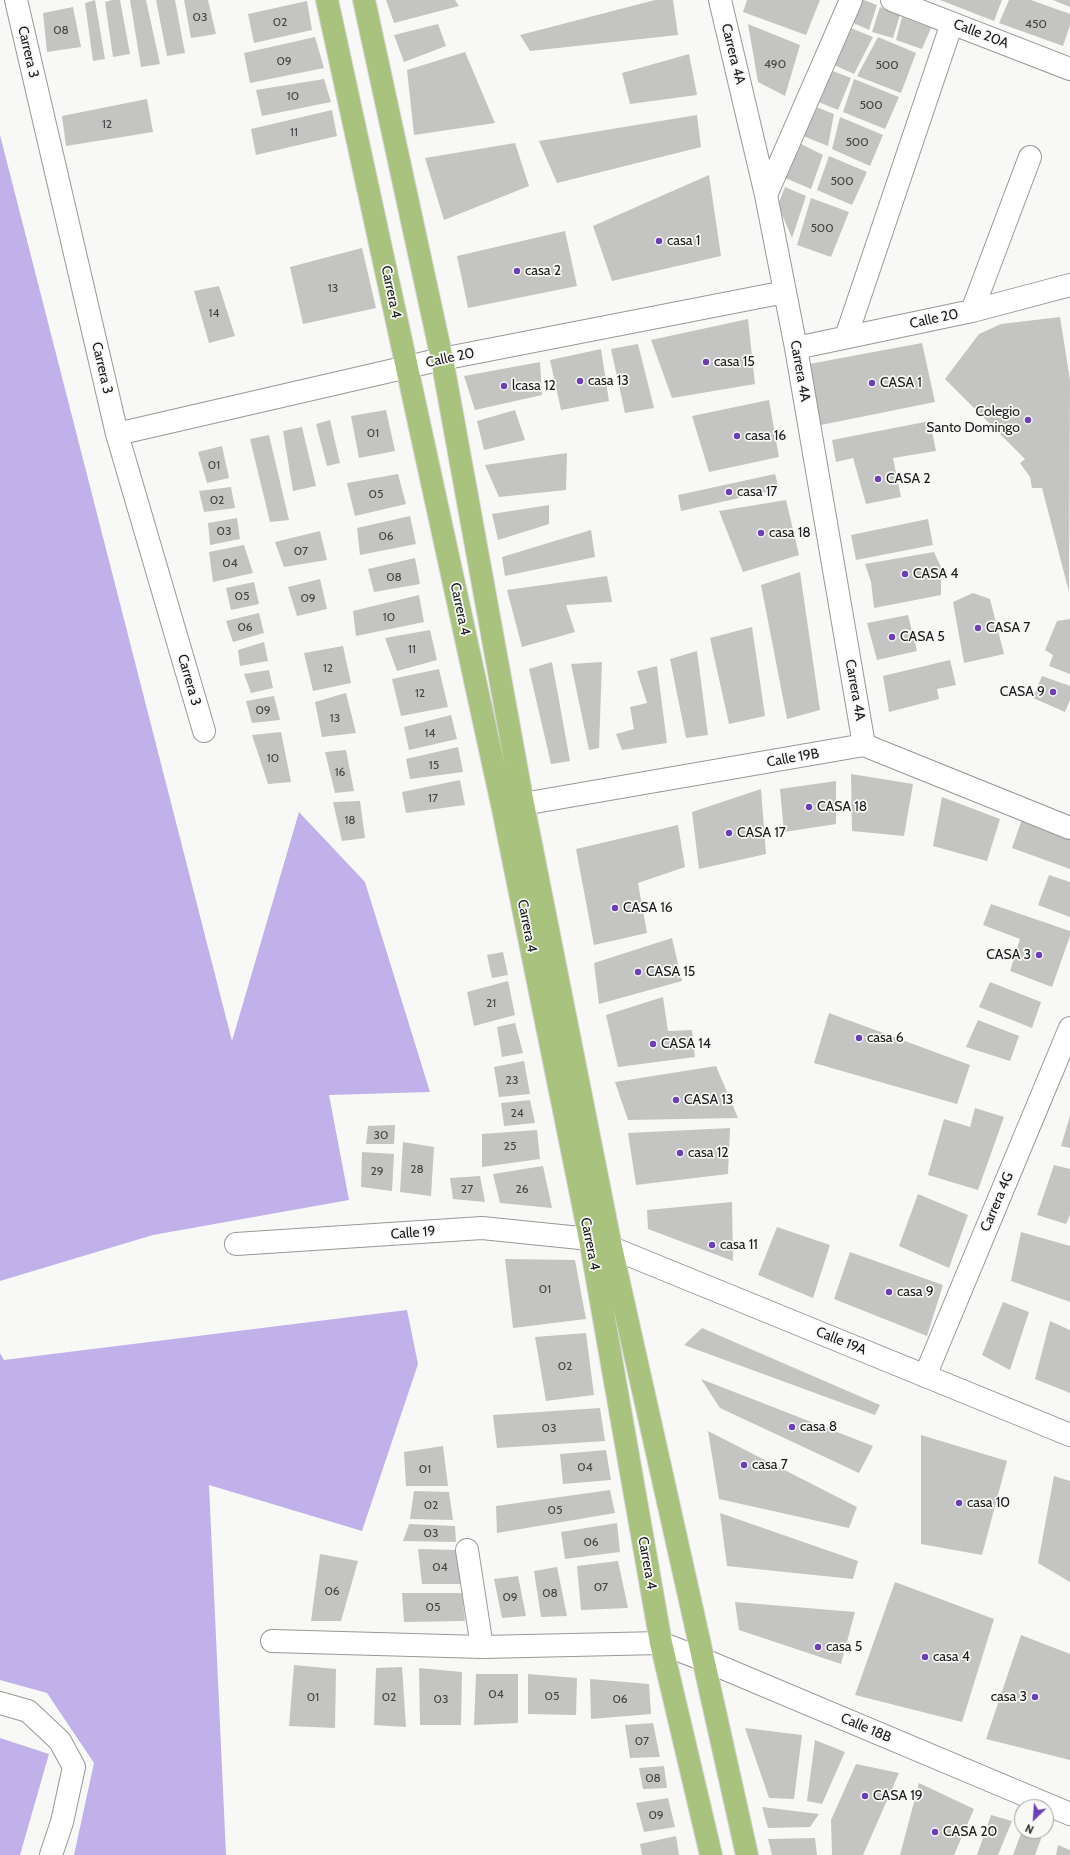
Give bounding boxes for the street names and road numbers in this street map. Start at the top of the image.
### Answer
street label: Calle 20A [951,16,1011,52]
street label: Carrera 4A [717,22,749,86]
street label: Carrera 3 [14,24,42,80]
street label: Carrera 4 [377,264,405,320]
street label: Calle 20 [908,306,960,332]
street label: Carrera 4A [786,339,814,403]
street label: Carrera 3 [88,340,116,396]
street label: Calle 20 [424,345,476,371]
street label: Carrera 4 [446,581,474,637]
street label: Carrera 3 [174,652,204,708]
street label: Carrera 4A [841,658,869,722]
street label: Calle 19B [765,745,821,771]
street label: Carrera 4 [514,898,540,954]
street label: Carrera 4G [977,1170,1017,1234]
street label: Carrera 4 [577,1216,603,1272]
street label: Calle 19 [390,1223,436,1243]
street label: Calle 19A [813,1323,869,1359]
street label: Carrera 4 [634,1535,660,1591]
street label: Calle 18B [838,1710,894,1746]

